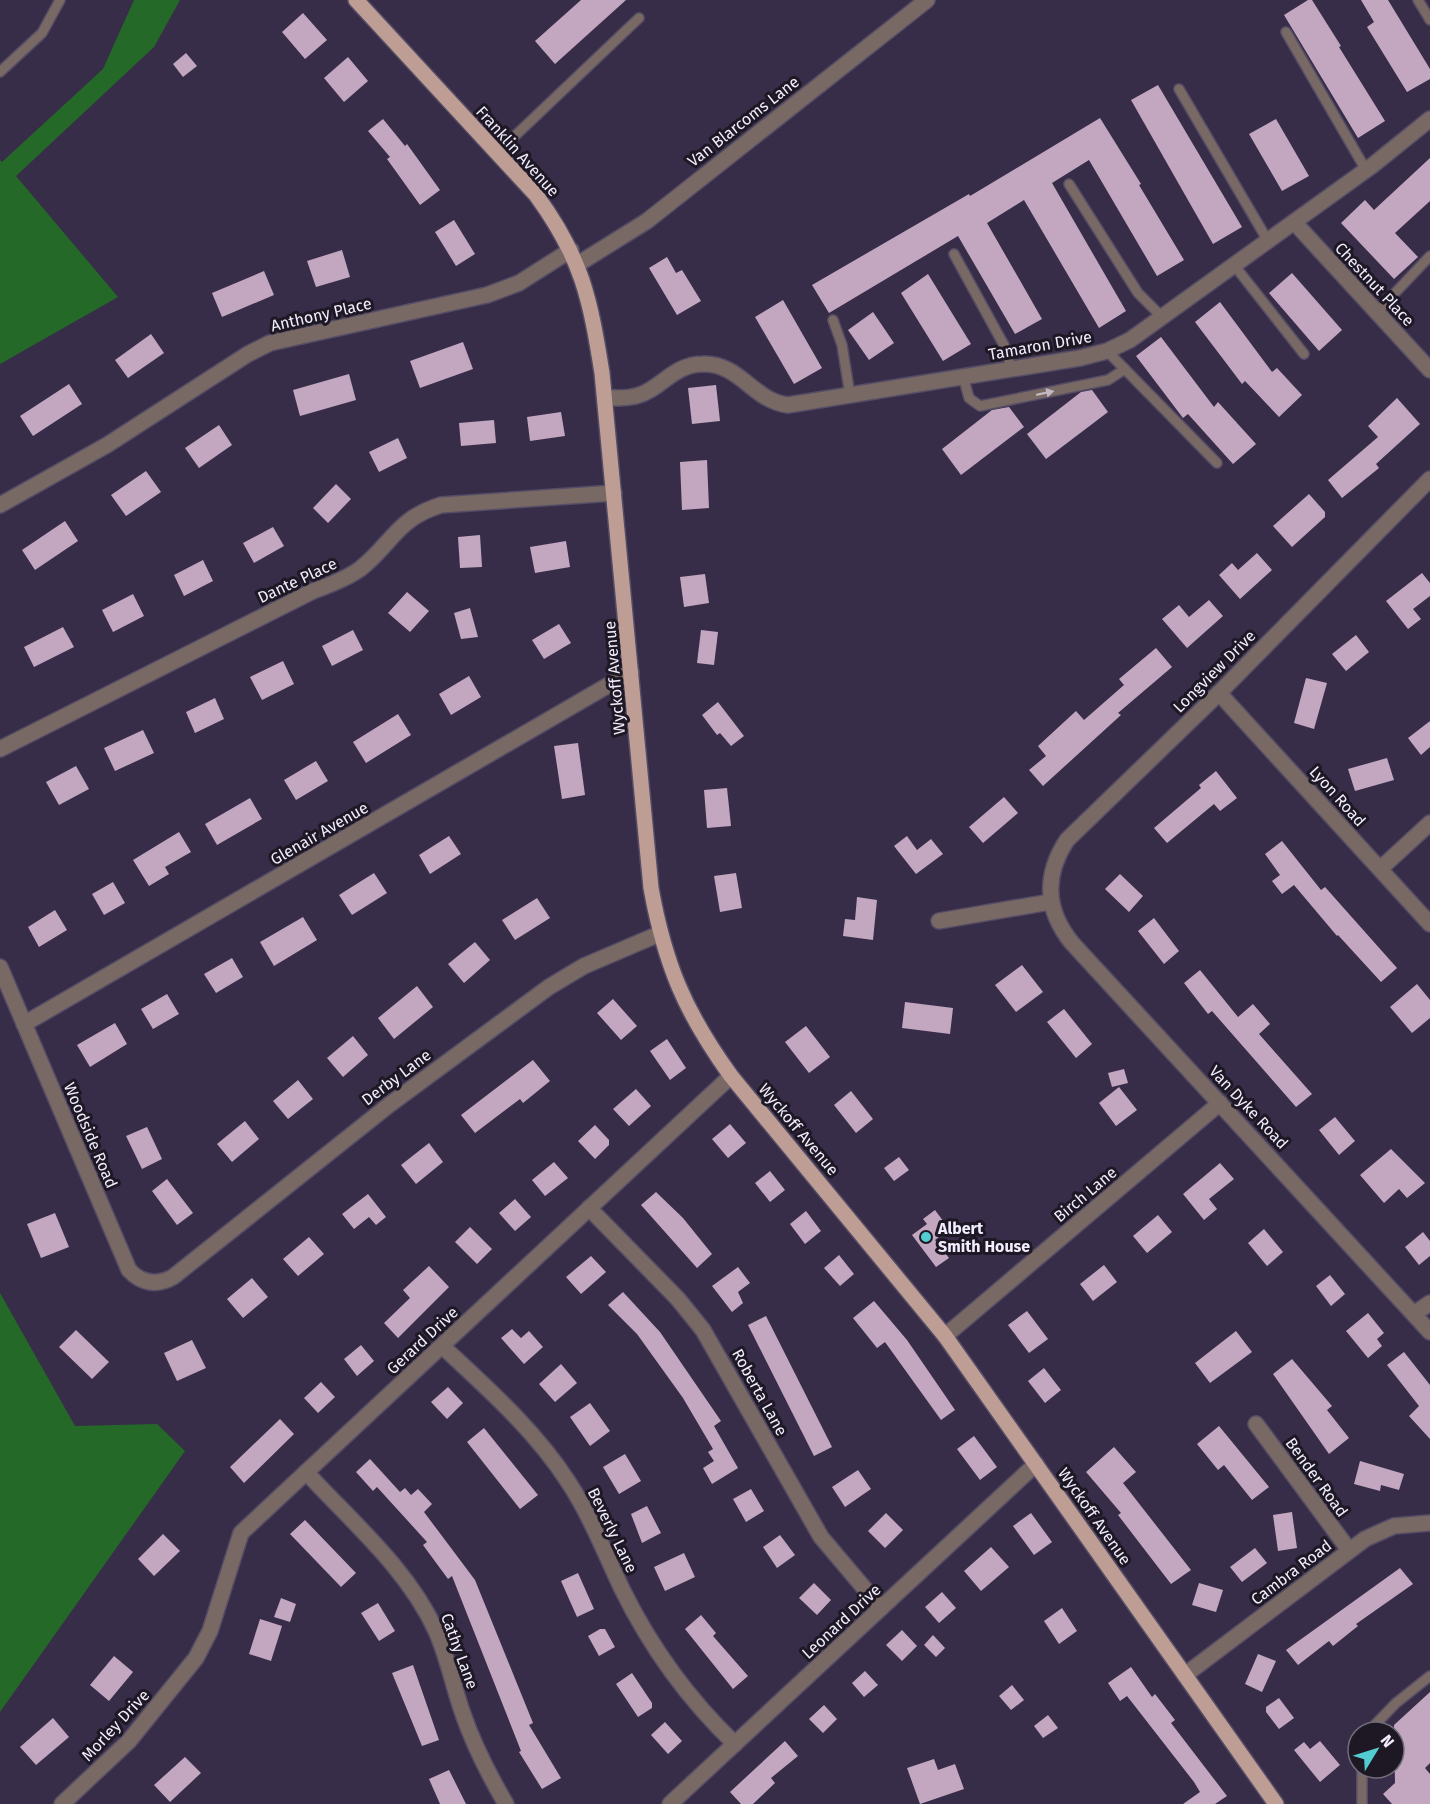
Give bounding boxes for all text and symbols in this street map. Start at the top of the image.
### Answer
street label: Van Blarcoms Lane [684,72,803,171]
street label: Franklin Avenue [472,102,563,200]
street label: Chestnut Place [1331,239,1418,330]
street label: Anthony Place [269,294,373,335]
street label: Tamaron Drive [987,327,1093,364]
one-way arrow [1036,388,1055,397]
street label: Dante Place [255,554,340,607]
street label: Wyckoff Avenue [600,620,629,736]
street label: Longview Drive [1169,626,1260,717]
street label: Lyon Road [1306,762,1370,830]
street label: Glenair Avenue [267,798,371,869]
street label: Derby Lane [358,1045,435,1109]
street label: Van Dyke Road [1205,1062,1292,1153]
street label: Wyckoff Avenue [755,1079,843,1179]
street label: Woodside Road [60,1080,121,1191]
street label: Birch Lane [1050,1163,1120,1226]
place label: Albert Smith House [937,1219,1030,1256]
marker: Albert Smith House [919,1230,933,1244]
street label: Gerard Drive [383,1303,462,1378]
street label: Roberta Lane [728,1345,791,1439]
street label: Bender Road [1281,1434,1352,1521]
street label: Wyckoff Avenue [1054,1464,1135,1568]
street label: Beverly Lane [584,1485,641,1576]
street label: Cambra Road [1247,1536,1335,1609]
street label: Leonard Drive [798,1580,885,1663]
street label: Cathy Lane [437,1611,482,1692]
street label: Morley Drive [77,1686,153,1765]
north arrow [1346,1720,1406,1780]
text: N [1377,1731,1398,1751]

